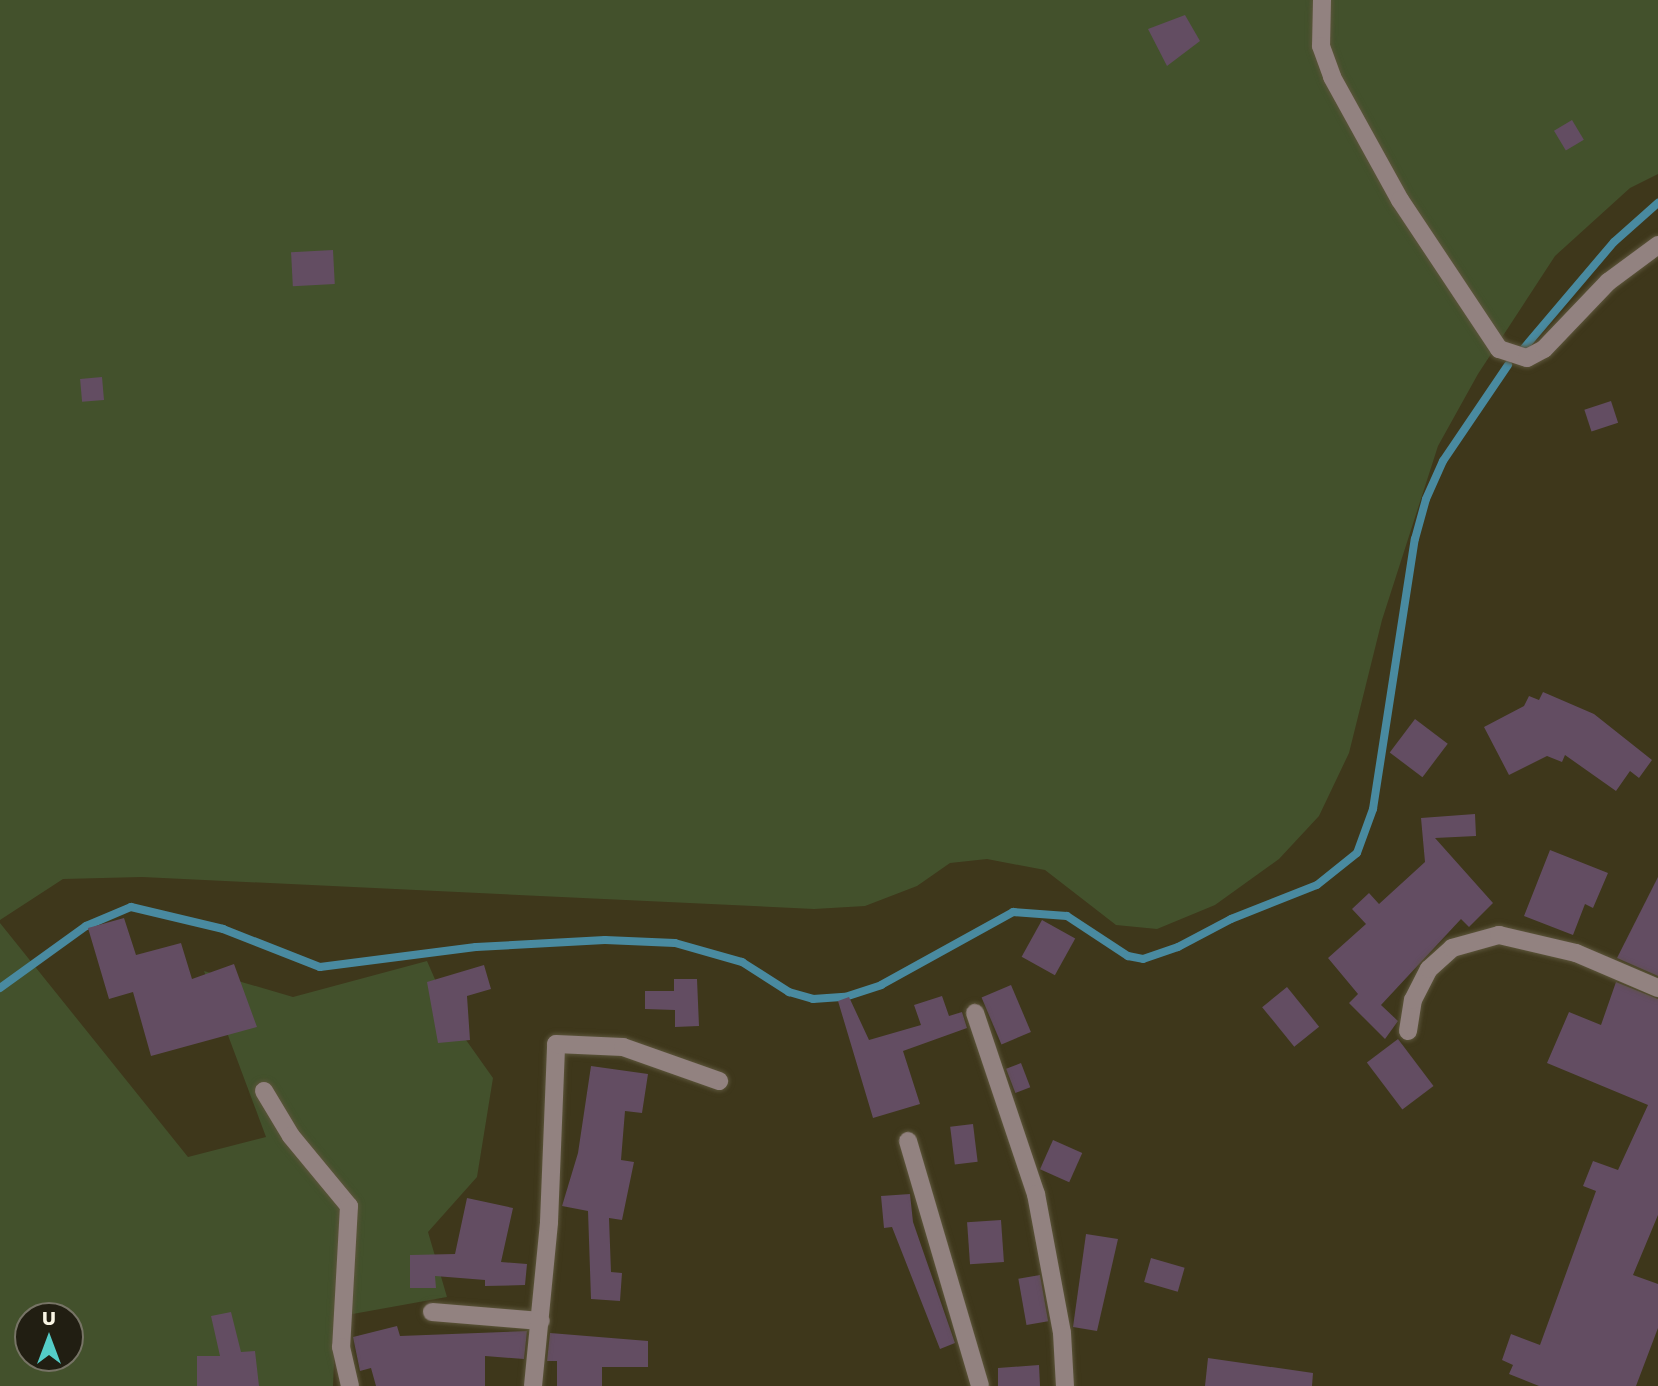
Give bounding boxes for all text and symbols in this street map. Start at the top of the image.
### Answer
north arrow [14,1302,84,1372]
text: U [42,1306,56,1329]

